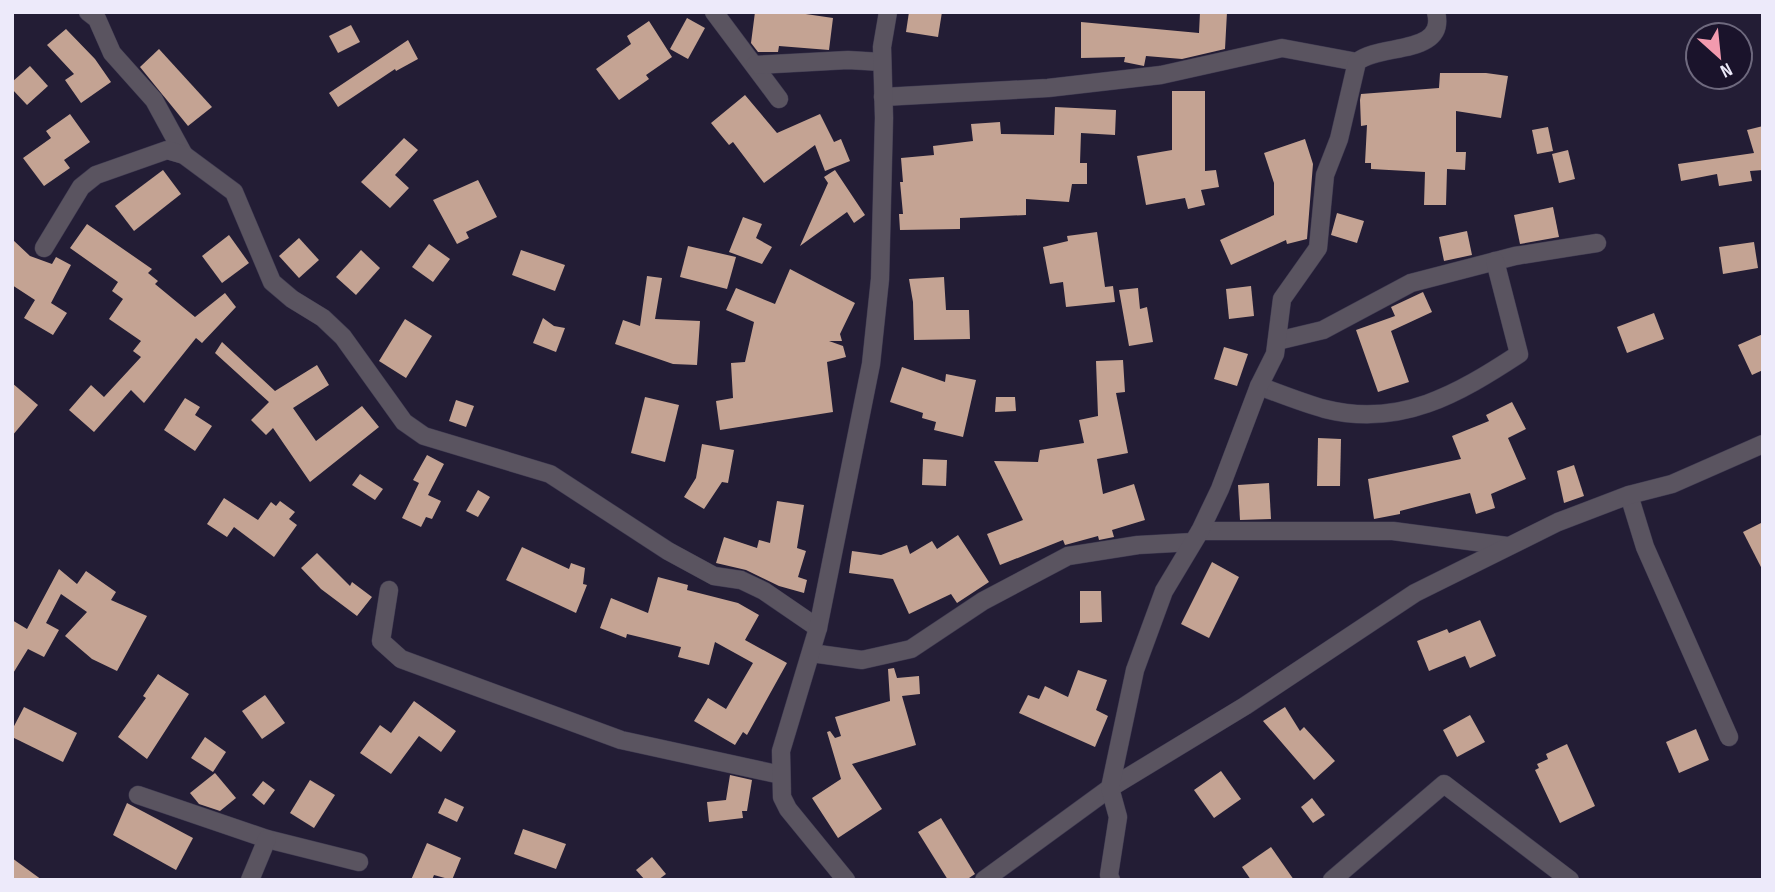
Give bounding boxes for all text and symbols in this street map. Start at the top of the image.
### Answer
north arrow [1684,21,1754,91]
text: N [1716,57,1736,82]

